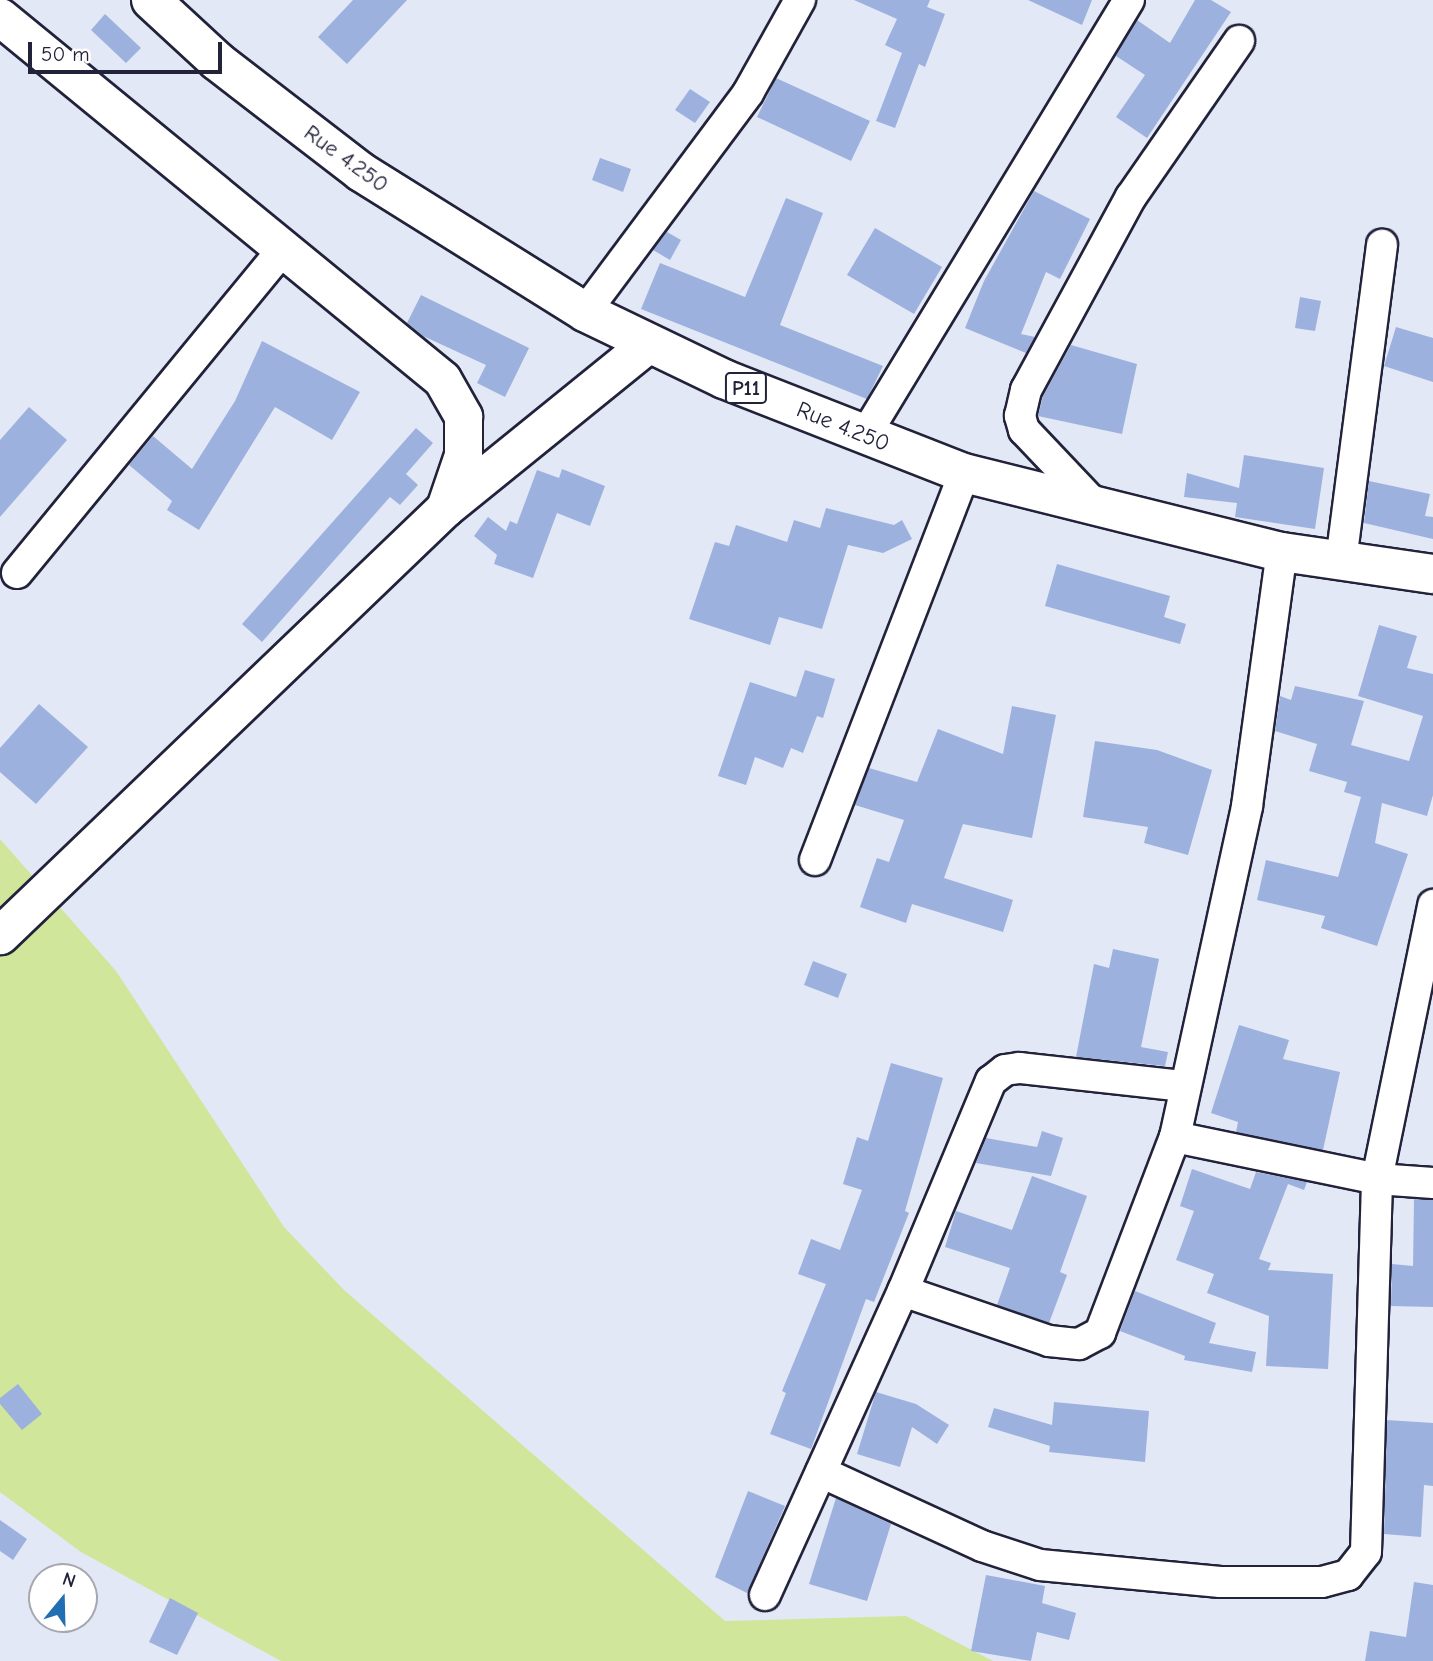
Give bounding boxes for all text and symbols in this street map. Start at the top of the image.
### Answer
scale bar [32,28,226,72]
text: 50 m [41,42,90,66]
street label: Rue 4.250 [298,119,394,199]
road number: P11 [723,370,769,406]
street label: Rue 4.250 [792,396,894,458]
north arrow [28,1563,98,1633]
text: N [60,1568,79,1592]

